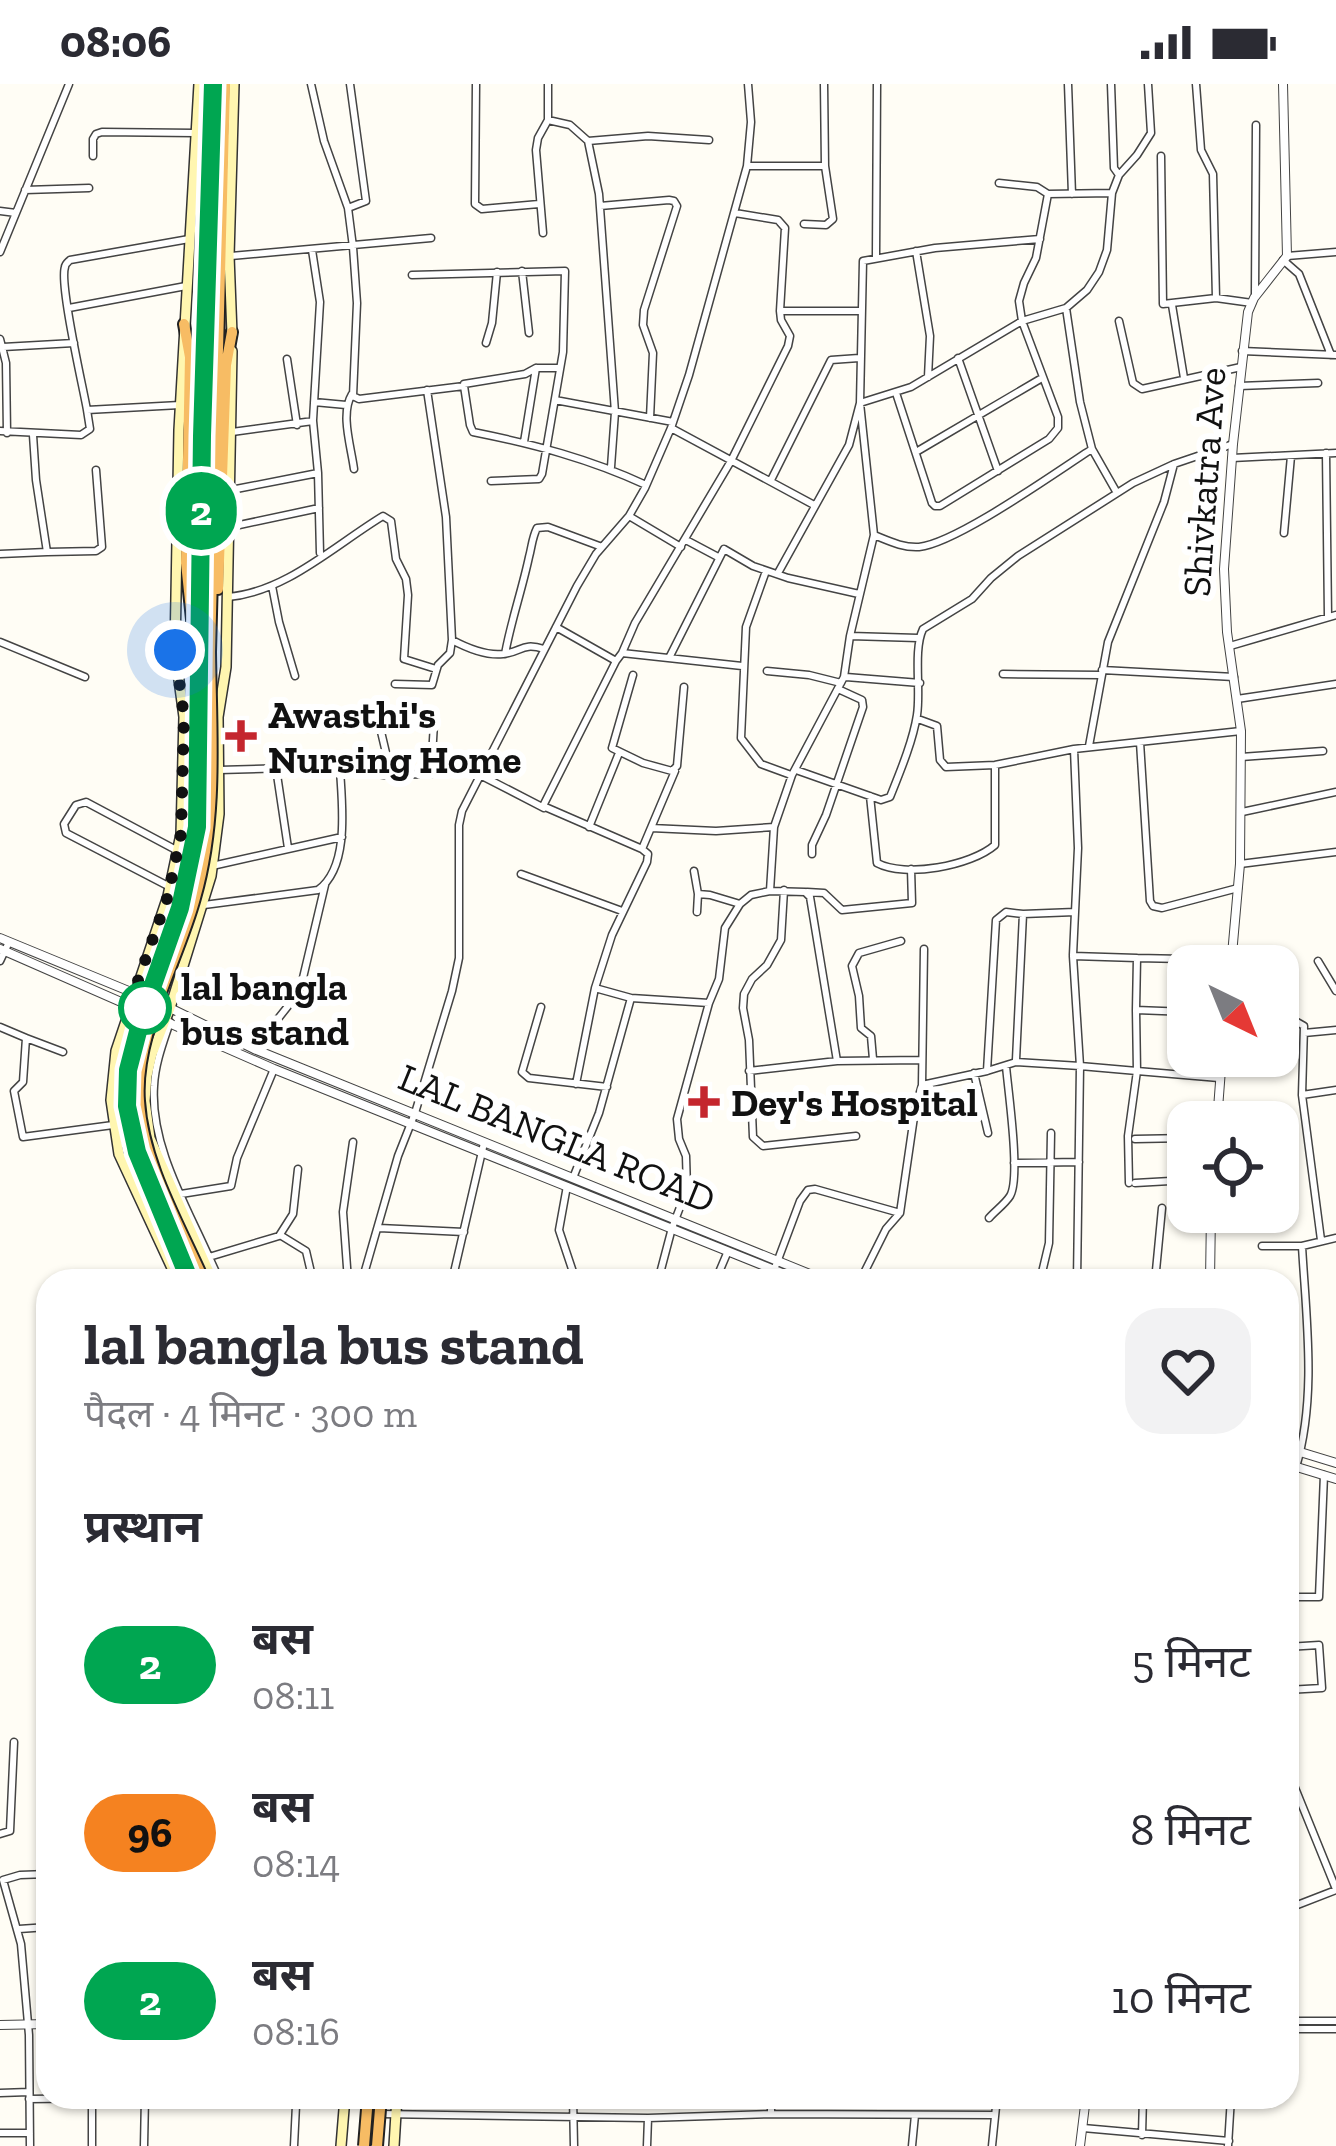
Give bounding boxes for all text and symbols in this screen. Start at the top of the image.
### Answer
text: 08:06 [60,15,171,69]
street label: Shivkatra Ave [1173,366,1235,598]
line badge: 2 [162,472,240,550]
text: 2 [190,485,212,536]
your location [145,620,205,680]
place label: Awasthi's Nursing Home [268,691,522,783]
marker: Awasthi's Nursing Home [225,720,257,752]
north arrow [1167,945,1299,1077]
map controls [1167,945,1299,1233]
place label: lal bangla bus stand [180,963,349,1055]
marker: lal bangla bus stand [120,983,170,1033]
street label: LAL BANGLA ROAD [392,1053,722,1223]
place label: Dey's Hospital [731,1079,978,1126]
marker: Dey's Hospital [688,1086,720,1118]
button: locate [1167,1101,1299,1233]
button: heart [1125,1308,1251,1434]
text: lal bangla bus stand [84,1310,584,1379]
text: पैदल · 4 मिनट · 300 m [84,1390,417,1437]
text: प्रस्थान [84,1500,202,1554]
text: बस [252,1612,313,1666]
text: 5 मिनट [1132,1635,1251,1689]
text: 2 [139,1639,161,1690]
text: 08:11 [252,1672,334,1719]
text: बस [252,1780,313,1834]
text: 8 मिनट [1130,1803,1251,1857]
text: 96 [128,1807,172,1858]
text: 08:14 [252,1840,340,1887]
text: बस [252,1948,313,2002]
text: 10 मिनट [1111,1971,1251,2025]
text: 2 [139,1975,161,2026]
text: 08:16 [252,2008,340,2055]

